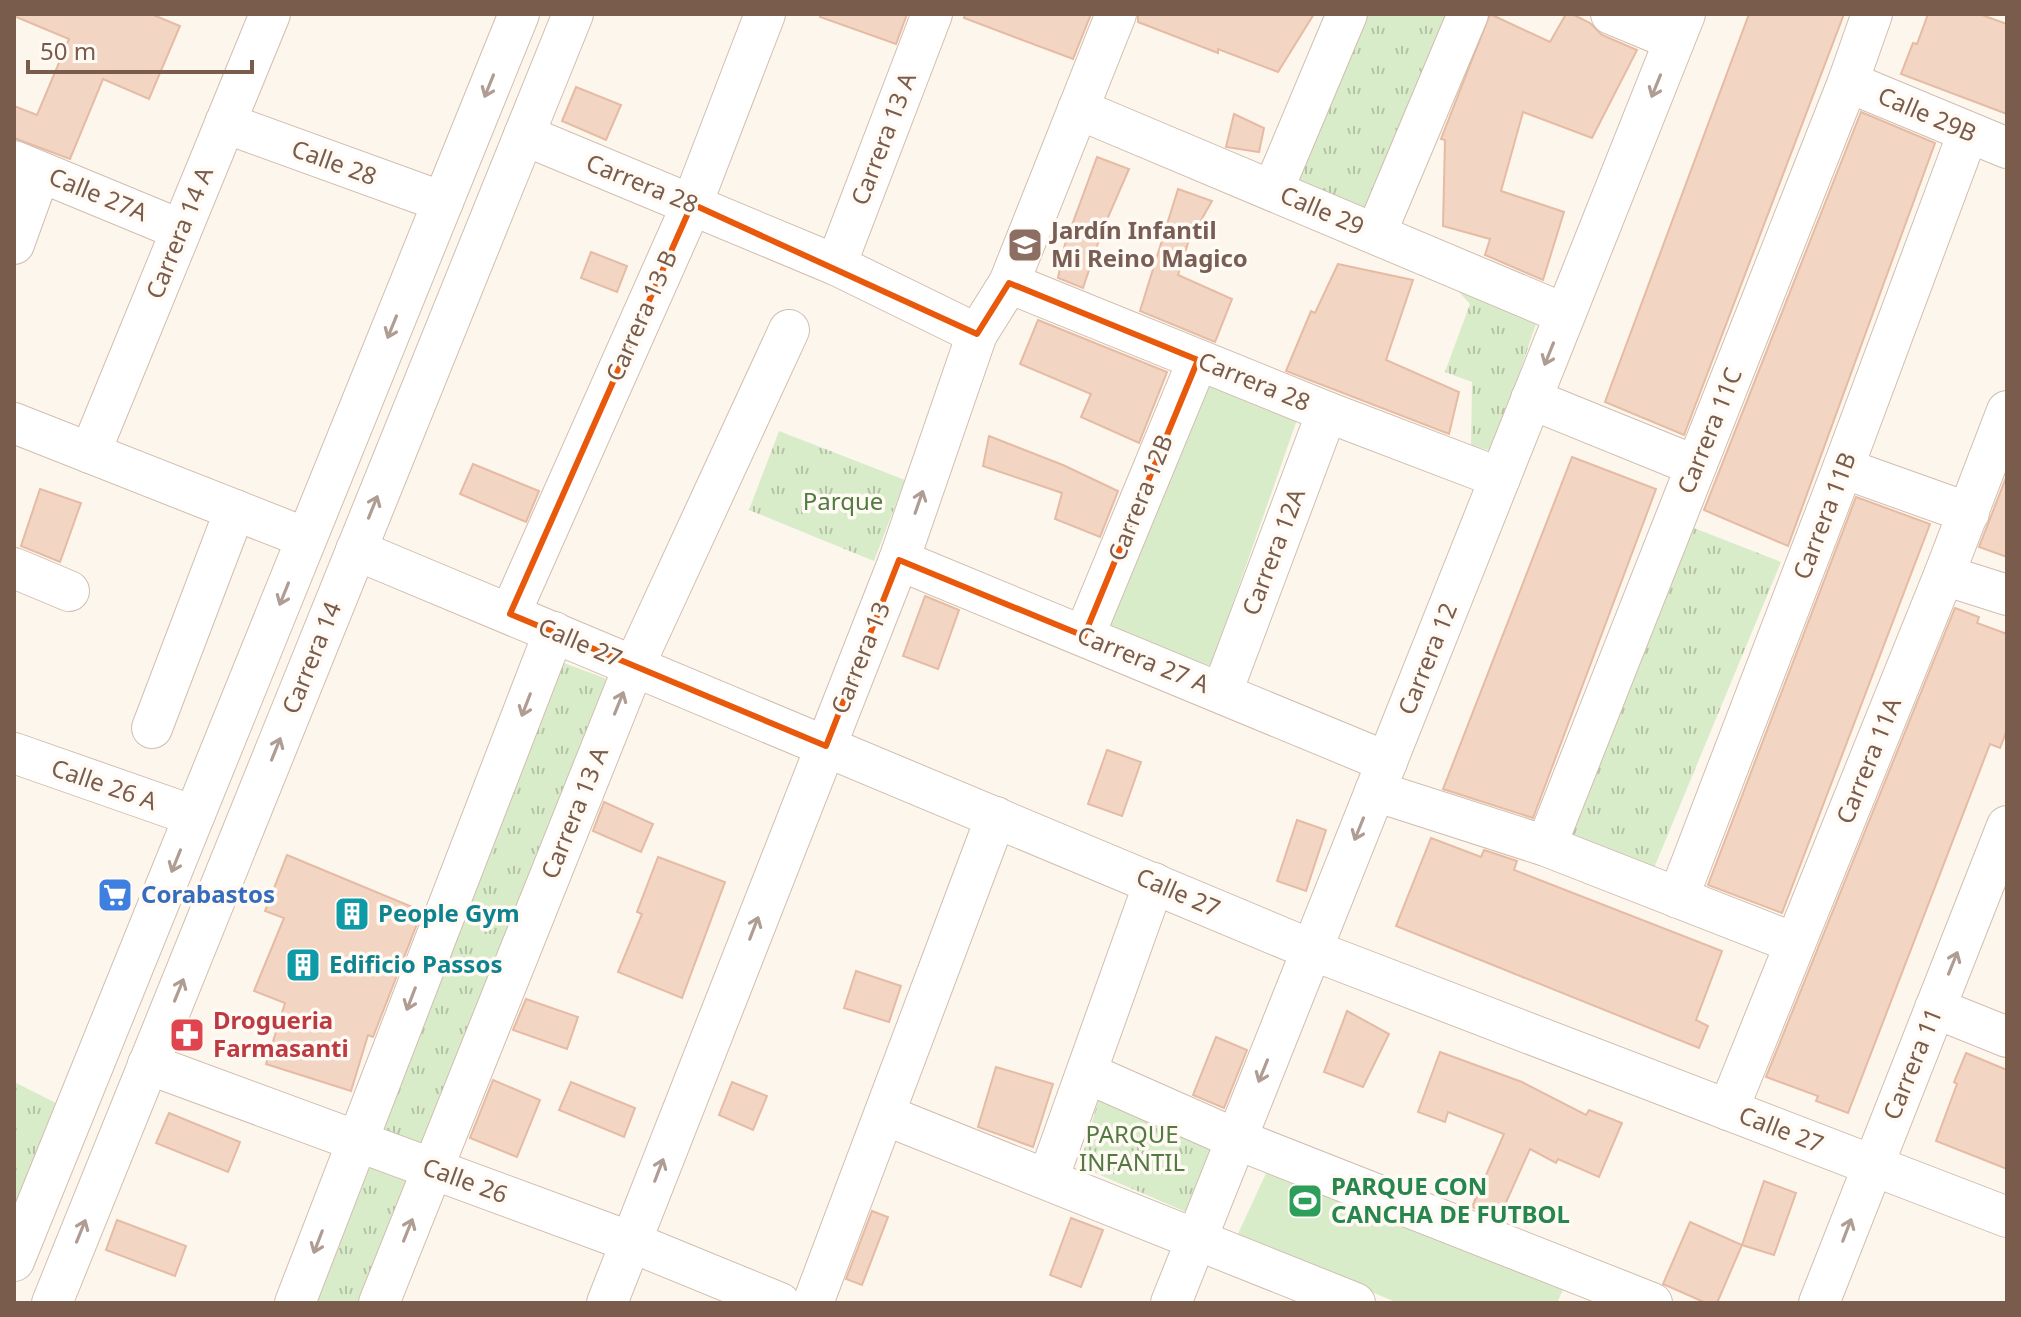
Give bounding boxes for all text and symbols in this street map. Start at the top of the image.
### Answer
scale bar [28,24,252,74]
text: 50 m [40,34,96,67]
street label: Carrera 13 A [842,67,923,210]
one-way arrow [481,73,496,98]
one-way arrow [1648,73,1662,98]
street label: Calle 29B [1873,78,1982,149]
street label: Calle 28 [287,131,382,192]
street label: Carrera 28 [582,145,703,220]
street label: Calle 27A [44,159,153,229]
street label: Carrera 14 A [137,161,220,303]
street label: Calle 29 [1276,177,1370,242]
place label: Jardín Infantil Mi Reino Magico [1049,213,1248,274]
school or university icon: Jardín Infantil Mi Reino Magico [1006,226,1044,264]
street label: Carrera 13 B [597,245,684,386]
one-way arrow [384,314,398,339]
one-way arrow [1541,341,1555,366]
street label: Carrera 28 [1194,343,1315,418]
street label: Carrera 11C [1668,362,1749,498]
street label: Carrera 12B [1099,429,1180,566]
street label: Carrera 11B [1784,447,1863,584]
street label: Carrera 12A [1233,483,1312,620]
park label: Parque [803,484,883,517]
one-way arrow [913,490,928,515]
one-way arrow [367,495,382,520]
one-way arrow [275,581,290,606]
street label: Carrera 14 [273,596,348,718]
street label: Carrera 13 [822,597,897,718]
street label: Carrera 12 [1389,598,1464,719]
street label: Calle 27 [534,609,628,674]
street label: Carrera 27 A [1073,617,1215,700]
one-way arrow [613,691,627,716]
one-way arrow [518,692,532,717]
street label: Carrera 11A [1827,692,1908,828]
one-way arrow [270,737,284,762]
street label: Carrera 13 A [532,741,615,883]
street label: Calle 26 A [47,750,162,817]
one-way arrow [1351,816,1366,841]
one-way arrow [167,848,182,873]
street label: Calle 27 [1132,859,1226,924]
supermarket icon: Corabastos [96,876,134,914]
place label: Corabastos [141,877,275,910]
building icon: People Gym [333,895,371,933]
place label: People Gym [378,896,520,929]
one-way arrow [748,916,762,941]
building icon: Edificio Passos [284,946,322,984]
place label: Edificio Passos [329,947,502,980]
one-way arrow [1947,951,1961,976]
one-way arrow [172,978,187,1003]
one-way arrow [403,986,417,1011]
place label: Drogueria Farmasanti [213,1003,349,1064]
street label: Carrera 11 [1874,1003,1949,1124]
pharmacy icon: Drogueria Farmasanti [168,1016,206,1054]
one-way arrow [1255,1058,1269,1083]
street label: Calle 27 [1734,1097,1829,1160]
park label: PARQUE INFANTIL [1079,1117,1185,1178]
street label: Calle 26 [418,1149,513,1210]
one-way arrow [653,1158,667,1183]
place label: PARQUE CON CANCHA DE FUTBOL [1331,1169,1570,1230]
sports icon: PARQUE CON CANCHA DE FUTBOL [1286,1182,1324,1220]
one-way arrow [401,1218,416,1243]
one-way arrow [1841,1218,1855,1243]
one-way arrow [75,1219,89,1244]
one-way arrow [309,1229,324,1254]

